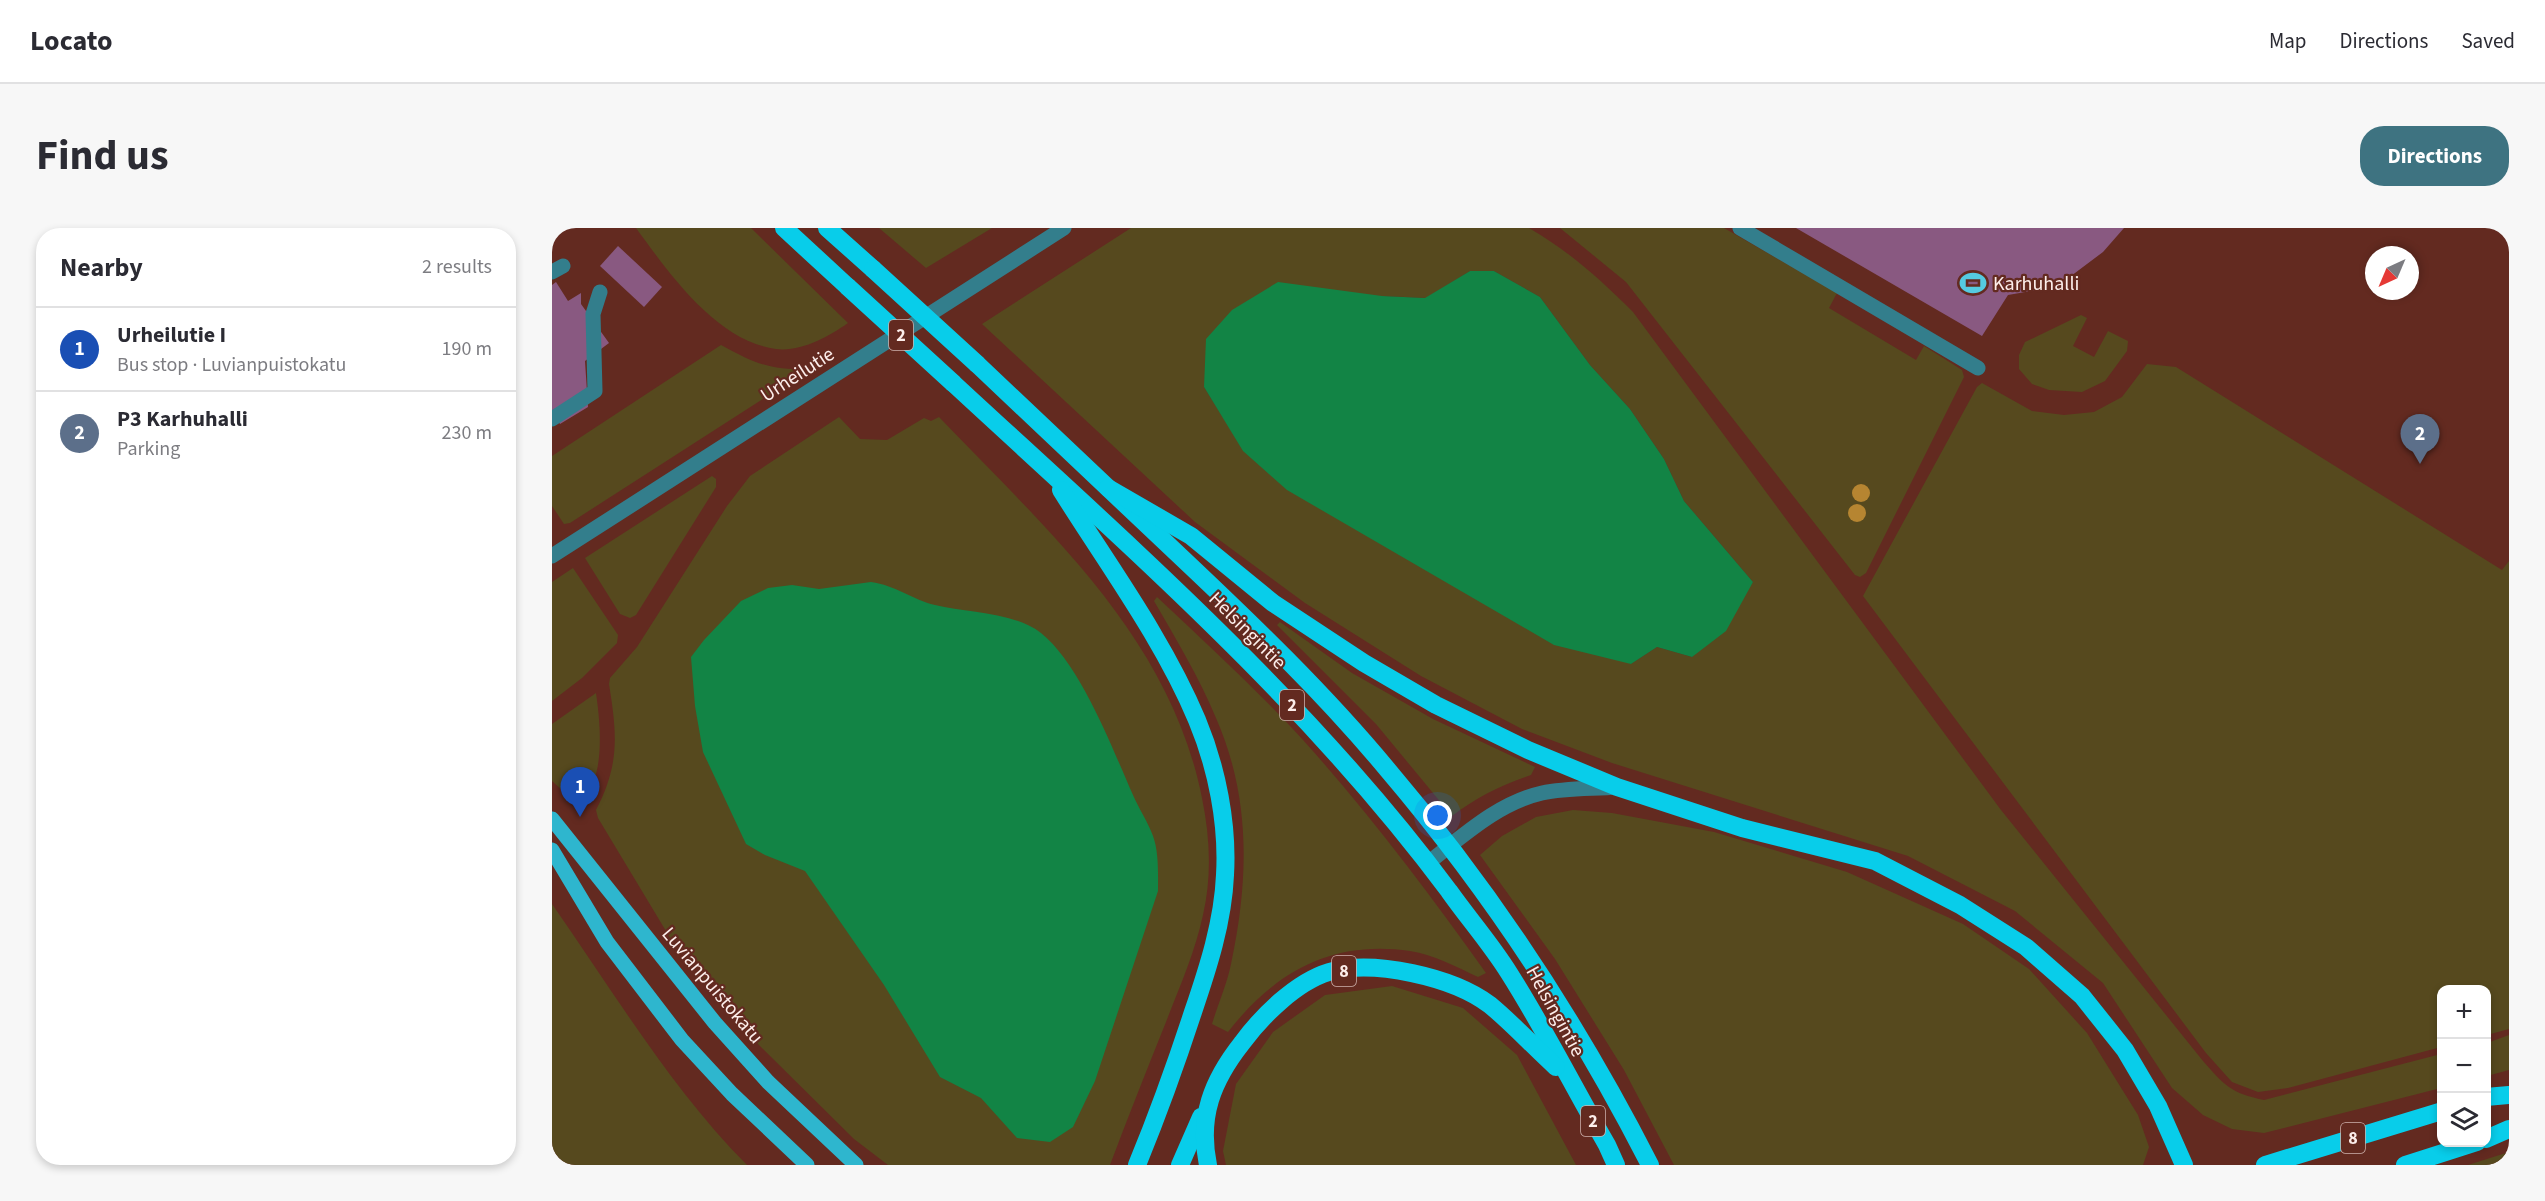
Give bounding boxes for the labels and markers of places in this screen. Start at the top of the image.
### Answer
sports icon: Karhuhalli [1958,268,1988,298]
place label: Karhuhalli [1993,270,2079,298]
pin: 2 [2400,414,2440,464]
pin: 1 [561,768,600,817]

